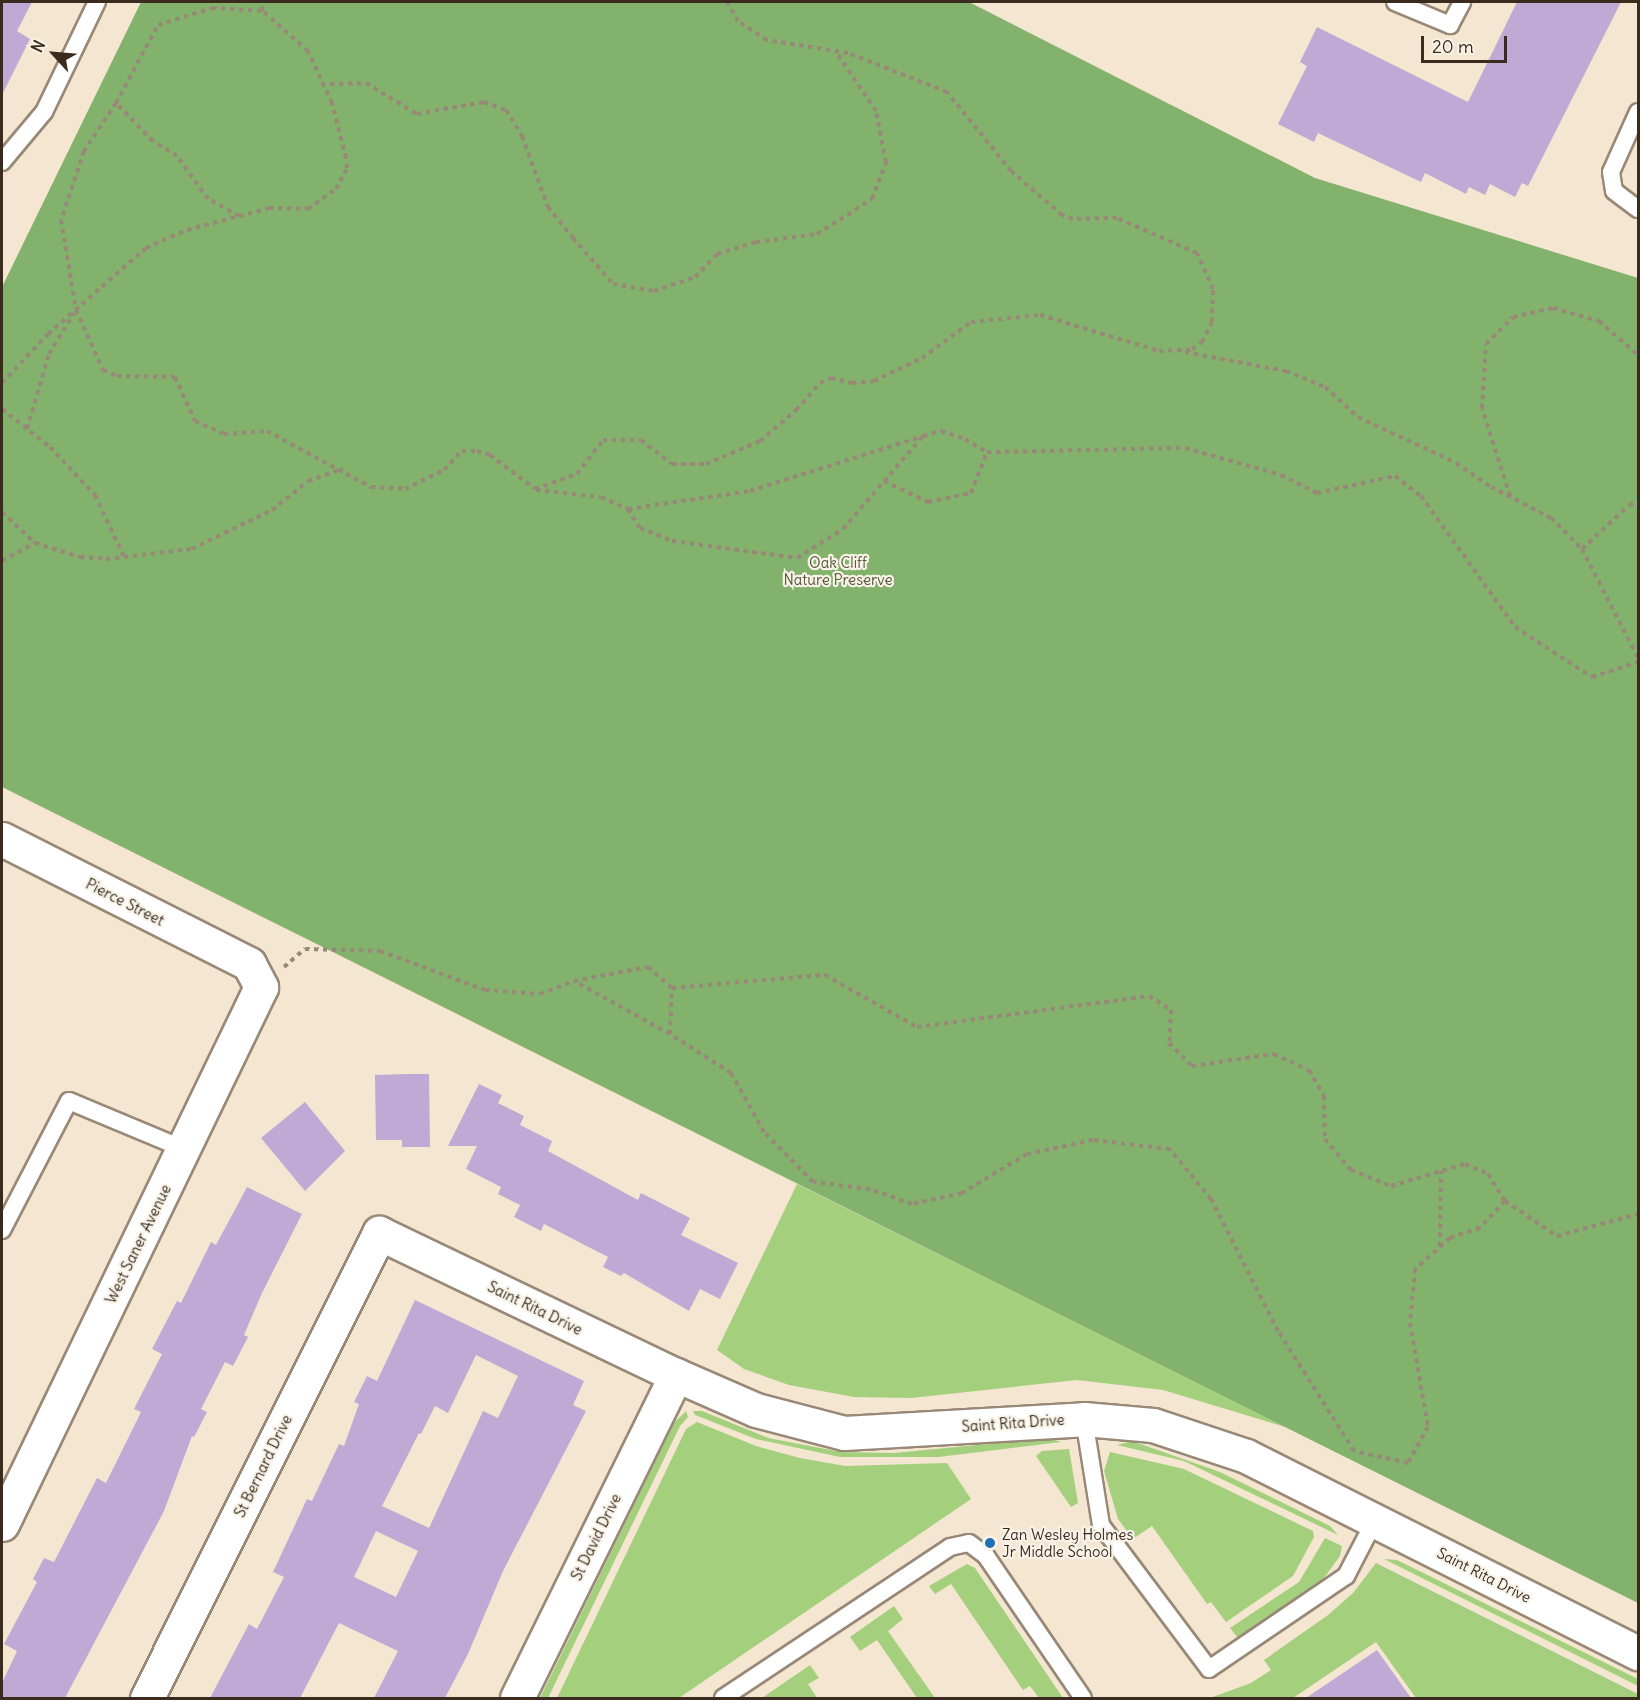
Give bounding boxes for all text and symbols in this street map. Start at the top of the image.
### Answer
north arrow [24,24,84,84]
scale bar [1424,24,1510,62]
text: 20 m [1432,35,1474,58]
text: N [26,37,49,55]
park label: Oak Cliff Nature Preserve [783,553,893,588]
street label: Pierce Street [83,875,167,929]
street label: West Saner Avenue [101,1182,175,1306]
street label: Saint Rita Drive [485,1277,585,1339]
street label: Saint Rita Drive [961,1410,1065,1436]
street label: St Bernard Drive [230,1412,296,1520]
street label: St David Drive [567,1491,625,1583]
place label: Zan Wesley Holmes Jr Middle School [1002,1525,1133,1560]
marker: Zan Wesley Holmes Jr Middle School [983,1536,997,1550]
street label: Saint Rita Drive [1434,1544,1534,1606]

